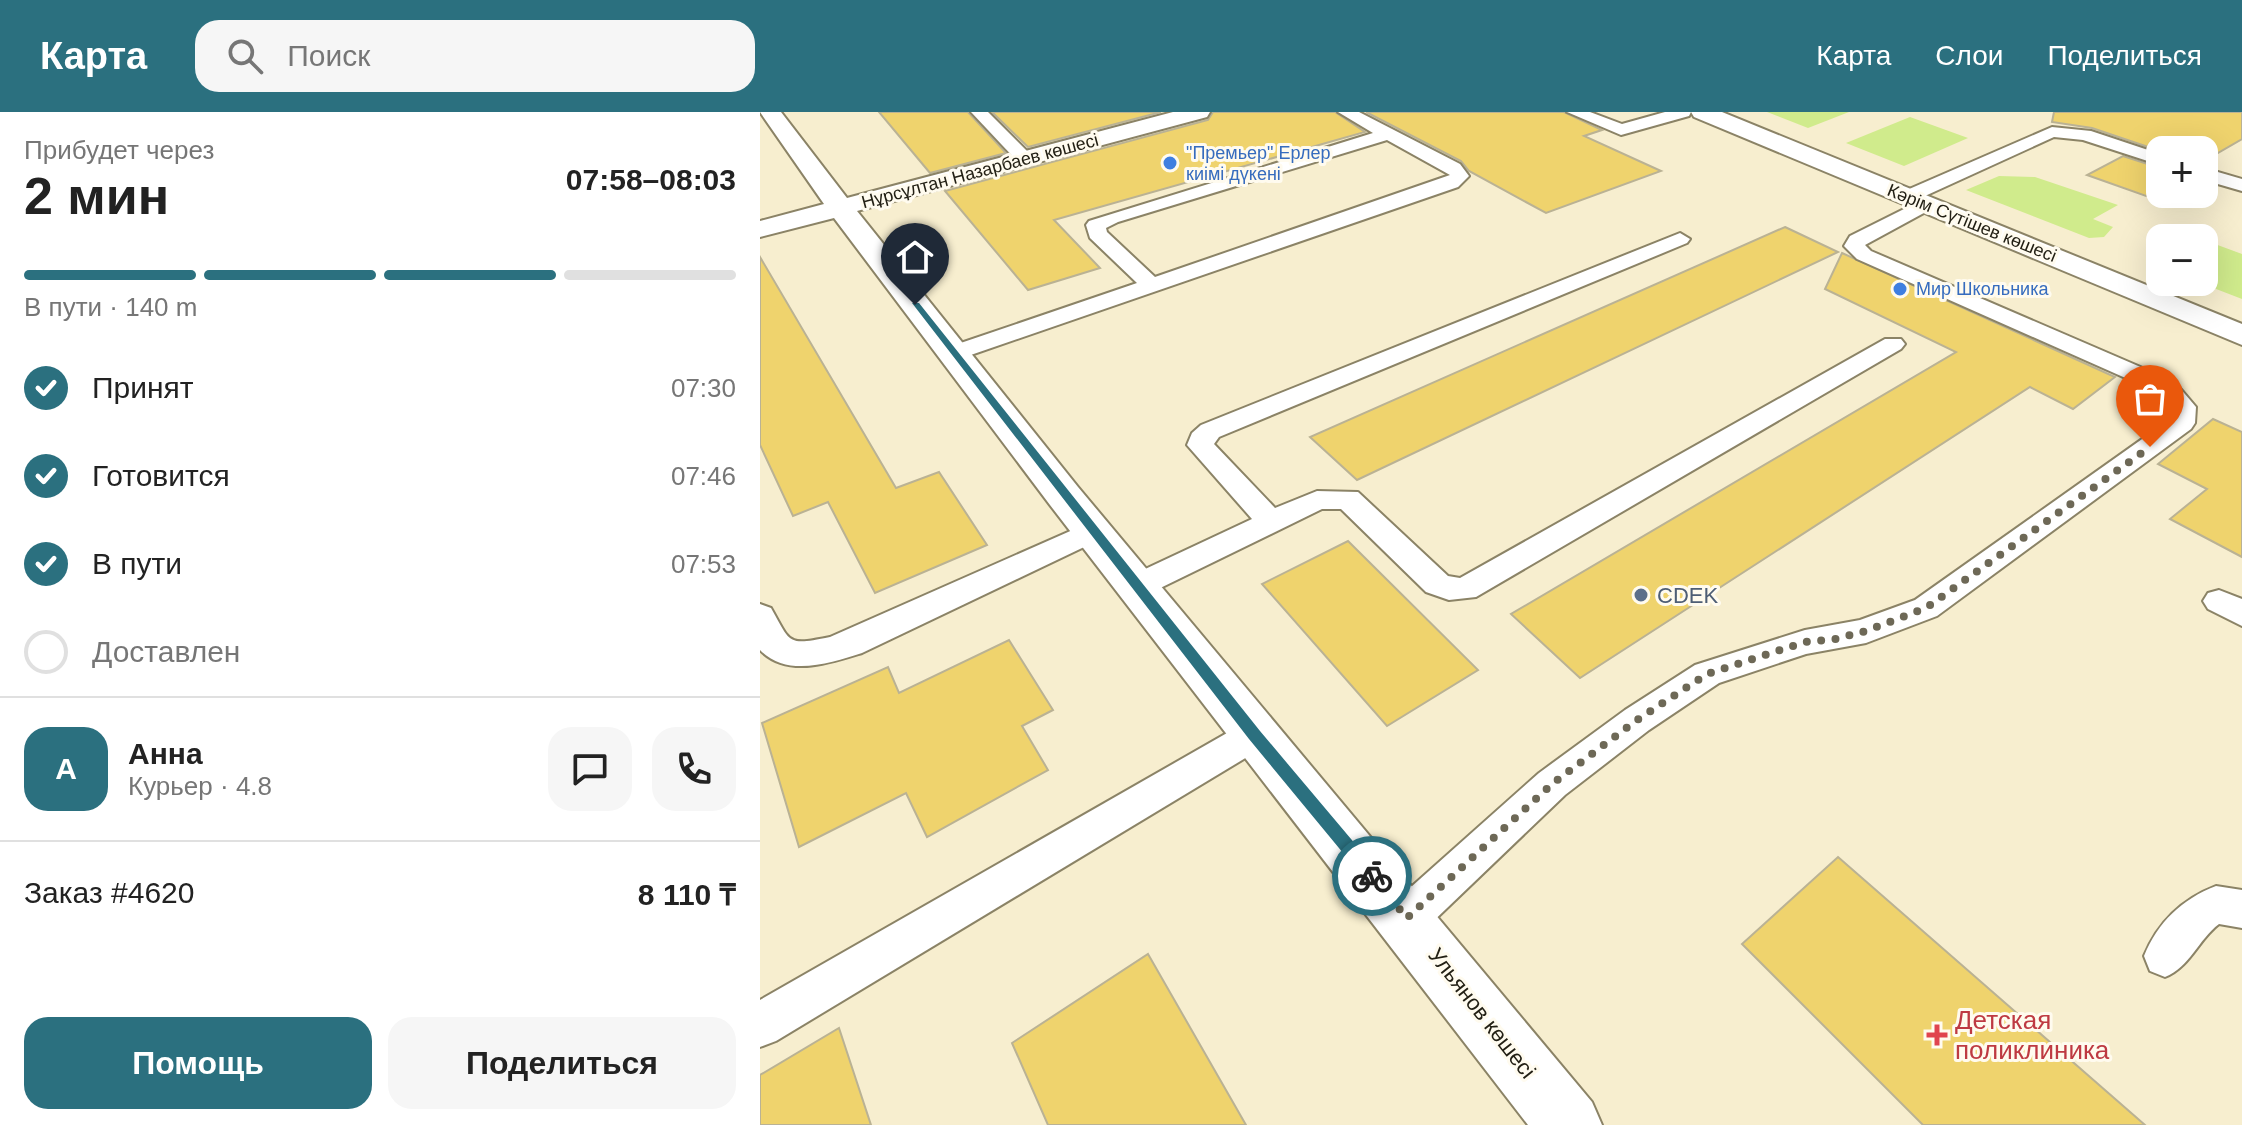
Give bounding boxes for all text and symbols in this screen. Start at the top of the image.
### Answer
search box [195,20,755,92]
icon: search [223,34,267,78]
text: Карта [40,35,147,77]
text: Поиск [287,39,370,72]
text: Карта [1816,40,1891,71]
text: Слои [1935,40,2003,71]
text: Поделиться [2047,40,2202,71]
street label: Нұрсұлтан Назарбаев көшесі [859,130,1101,212]
text: Прибудет через [24,135,214,165]
map controls [2146,136,2218,296]
button: + [2146,136,2218,208]
place label: "Премьер" Ерлер киімі дүкені [1186,143,1330,184]
marker: "Премьер" Ерлер киімі дүкені [1161,154,1179,172]
text: 07:58–08:03 [566,163,736,196]
text: 2 мин [24,167,169,225]
street label: Кәрім Сүтішев көшесі [1885,180,2059,266]
pin [881,223,949,305]
button: − [2146,224,2218,296]
icon: home [893,235,937,279]
place label: Мир Школьника [1916,279,2049,299]
marker: Мир Школьника [1891,280,1909,298]
text: В пути · 140 m [24,292,197,322]
pin [2116,365,2184,447]
icon: check [24,366,68,410]
text: Принят [92,371,194,404]
text: 07:30 [671,373,736,403]
icon: bag [2128,377,2172,421]
icon: check [24,454,68,498]
text: Готовится [92,459,230,492]
text: 07:46 [671,461,736,491]
icon: check [24,542,68,586]
text: В пути [92,547,182,580]
text: 07:53 [671,549,736,579]
place label: CDEK [1657,583,1718,608]
marker: CDEK [1632,586,1650,604]
text: Доставлен [92,635,240,668]
button: chat [548,727,632,811]
button: phone [652,727,736,811]
text: Анна [128,737,203,770]
text: А [55,752,77,785]
text: Курьер · 4.8 [128,771,272,801]
courier [1332,836,1412,916]
icon: bike [1350,854,1394,898]
text: Заказ #4620 [24,876,194,909]
text: 8 110 ₸ [638,878,736,911]
street label: Ульянов көшесі [1423,943,1541,1083]
place label: Детская поликлиника [1955,1005,2110,1065]
button: Помощь [24,1017,372,1109]
button: Поделиться [388,1017,736,1109]
marker: Детская поликлиника [1926,1024,1948,1046]

